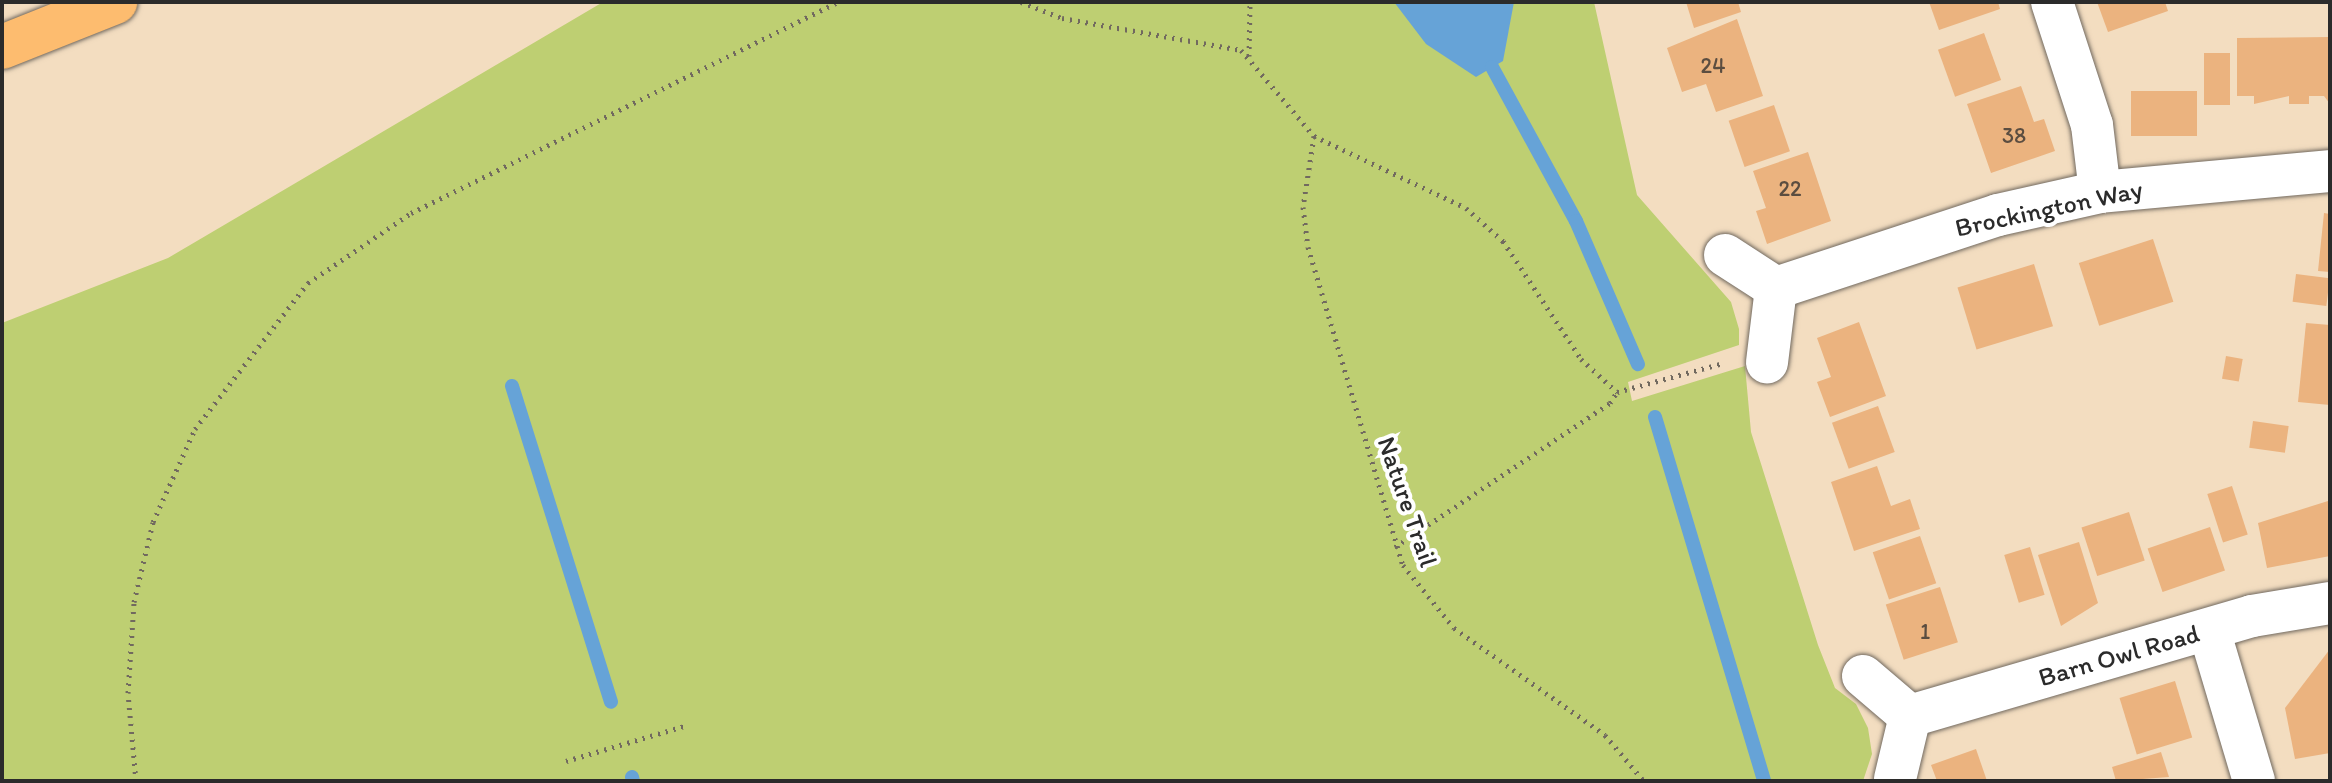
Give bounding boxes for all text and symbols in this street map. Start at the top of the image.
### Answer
house number: 24 [1701,53,1725,79]
house number: 38 [2002,123,2026,149]
street label: Brockington Way [1953,174,2145,244]
house number: 22 [1778,176,1802,202]
street label: Nature Trail [1370,434,1444,570]
street label: Barn Owl Road [2035,618,2203,694]
house number: 1 [1920,619,1930,645]

